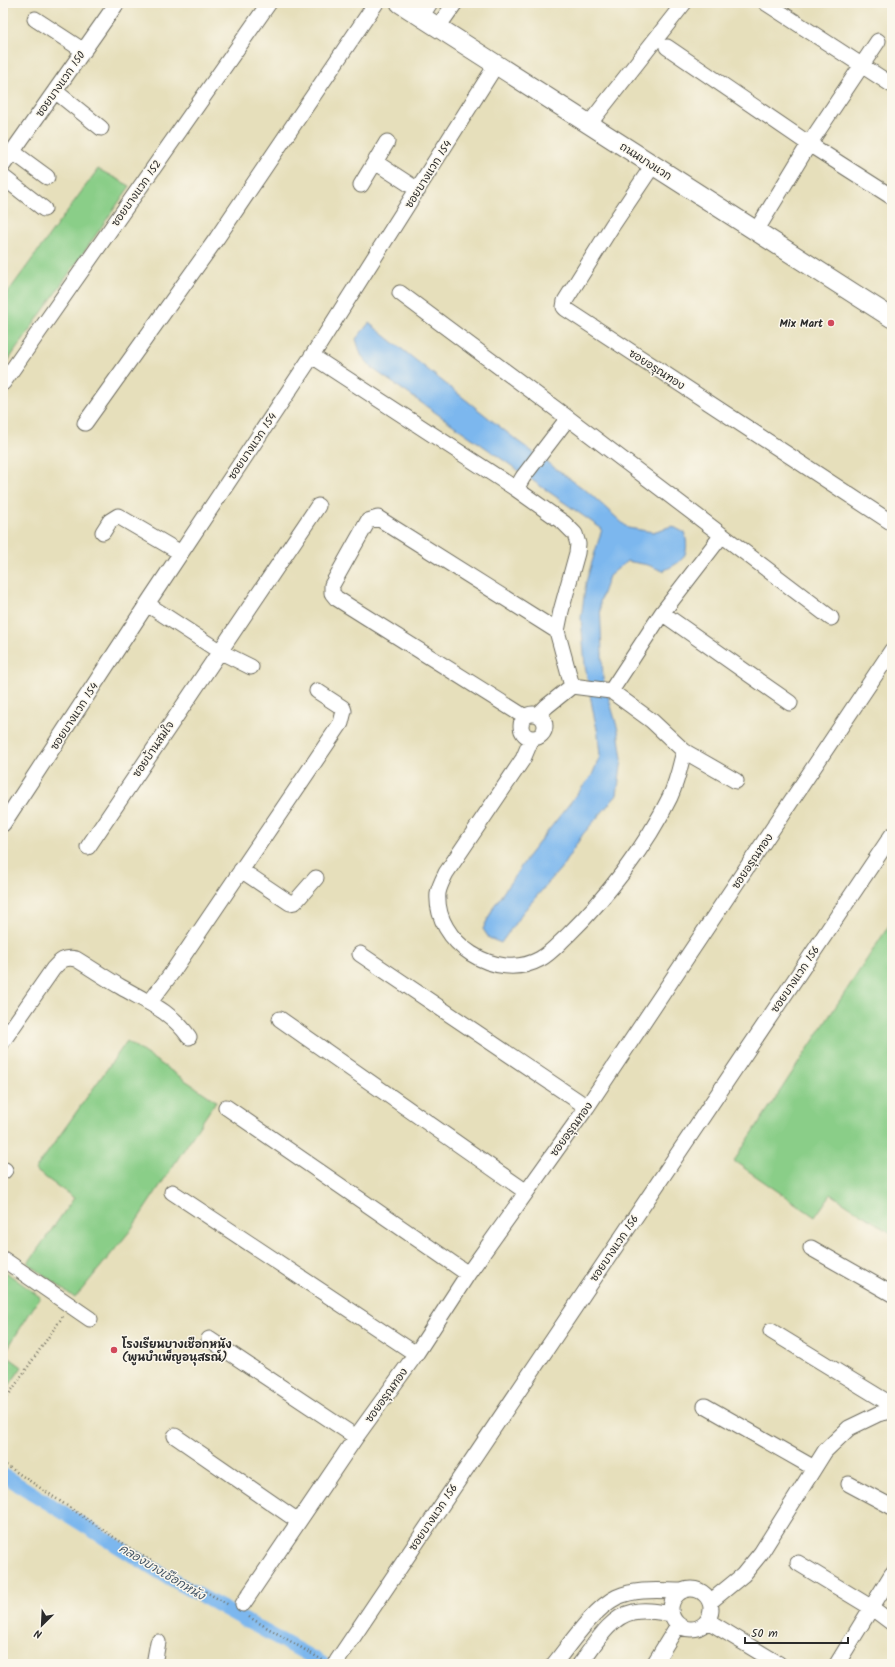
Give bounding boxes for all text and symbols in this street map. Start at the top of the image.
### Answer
street label: ซอยบางแวก 150 [31,47,91,121]
street label: ซอยบางแวก 154 [401,137,457,212]
street label: ถนนบางแวก [616,138,675,186]
street label: ซอยบางแวก 152 [107,157,167,231]
place label: Mix Mart [780,315,824,333]
marker: Mix Mart [826,318,836,328]
street label: ซอยอรุณทอง [625,345,688,395]
street label: ซอยบางแวก 154 [224,409,282,484]
street label: ซอยบางแวก 154 [46,679,104,754]
street label: ซอยบ้านสมใจ [128,718,179,781]
street label: ซอยอรุณทอง [727,830,778,893]
street label: ซอยบางแวก 156 [767,942,825,1017]
street label: ซอยอรุณทอง [546,1098,598,1161]
street label: ซอยบางแวก 156 [586,1211,644,1286]
place label: โรงเรียนบางเชือกหนัง (พูนบำเพ็ญอนุสรณ์) [121,1336,232,1367]
marker: โรงเรียนบางเชือกหนัง (พูนบำเพ็ญอนุสรณ์) [109,1345,119,1355]
street label: ซอยอรุณทอง [361,1364,413,1427]
street label: ซอยบางแวก 156 [405,1480,463,1555]
water label: คลองบางเชือกหนัง [115,1539,210,1606]
north arrow [22,1605,62,1645]
scale bar [745,1619,848,1645]
text: N [31,1624,45,1643]
text: 50 m [751,1624,778,1643]

